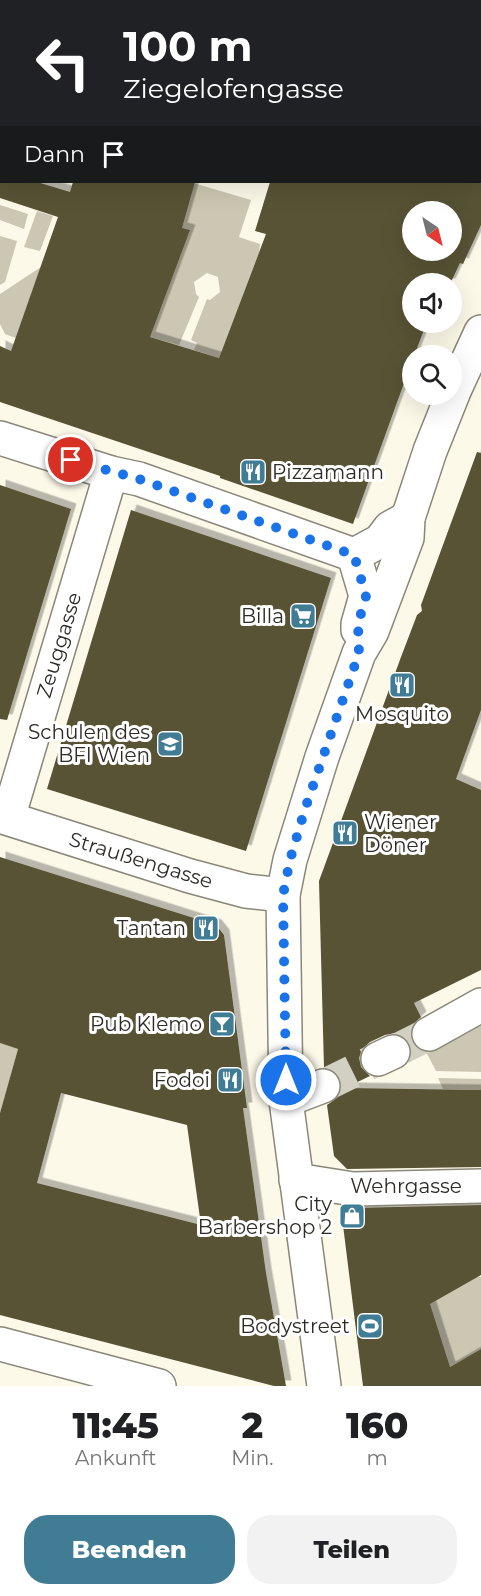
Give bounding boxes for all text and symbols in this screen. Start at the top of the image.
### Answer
text: 100 m [123,20,252,72]
icon: left [24,24,102,102]
text: Ziegelofengasse [123,72,344,105]
icon: arrive [97,138,130,171]
text: Dann [24,141,85,168]
north arrow [402,201,462,261]
map controls [402,201,462,405]
button: sound [402,273,462,333]
button: search [402,345,462,405]
pin [45,434,96,485]
icon: arrive [54,443,87,476]
restaurant icon: Pizzamann [238,457,268,487]
place label: Pizzamann [272,460,384,484]
street label: Zeuggasse [32,589,86,701]
supermarket icon: Billa [288,601,318,631]
place label: Billa [241,604,284,628]
restaurant icon: Mosquito [387,670,417,700]
place label: Mosquito [355,702,449,726]
place label: Schulen des BFI Wien [28,720,150,767]
school or university icon: Schulen des BFI Wien [155,729,185,759]
place label: Wiener Döner [364,810,437,857]
restaurant icon: Wiener Döner [330,818,360,848]
street label: Straußengasse [66,827,216,893]
restaurant icon: Tantan [191,913,221,943]
place label: Tantan [117,916,186,940]
bar icon: Pub Klemo [207,1009,237,1039]
place label: Pub Klemo [90,1012,202,1036]
position arrow [254,1048,318,1112]
restaurant icon: Fodoi [215,1065,245,1095]
place label: Fodoi [154,1068,210,1092]
street label: Wehrgasse [350,1174,462,1198]
place label: City Barbershop 2 [198,1192,332,1239]
shop icon: City Barbershop 2 [337,1201,367,1231]
sports icon: Bodystreet [355,1311,385,1341]
place label: Bodystreet [240,1314,350,1338]
text: 11:45 [72,1403,159,1447]
text: 2 [242,1403,263,1447]
text: 160 [346,1403,409,1447]
text: Ankunft [75,1446,156,1470]
text: Min. [231,1446,274,1470]
text: m [367,1446,388,1470]
button: Beenden [24,1515,235,1584]
button: Teilen [247,1515,457,1584]

